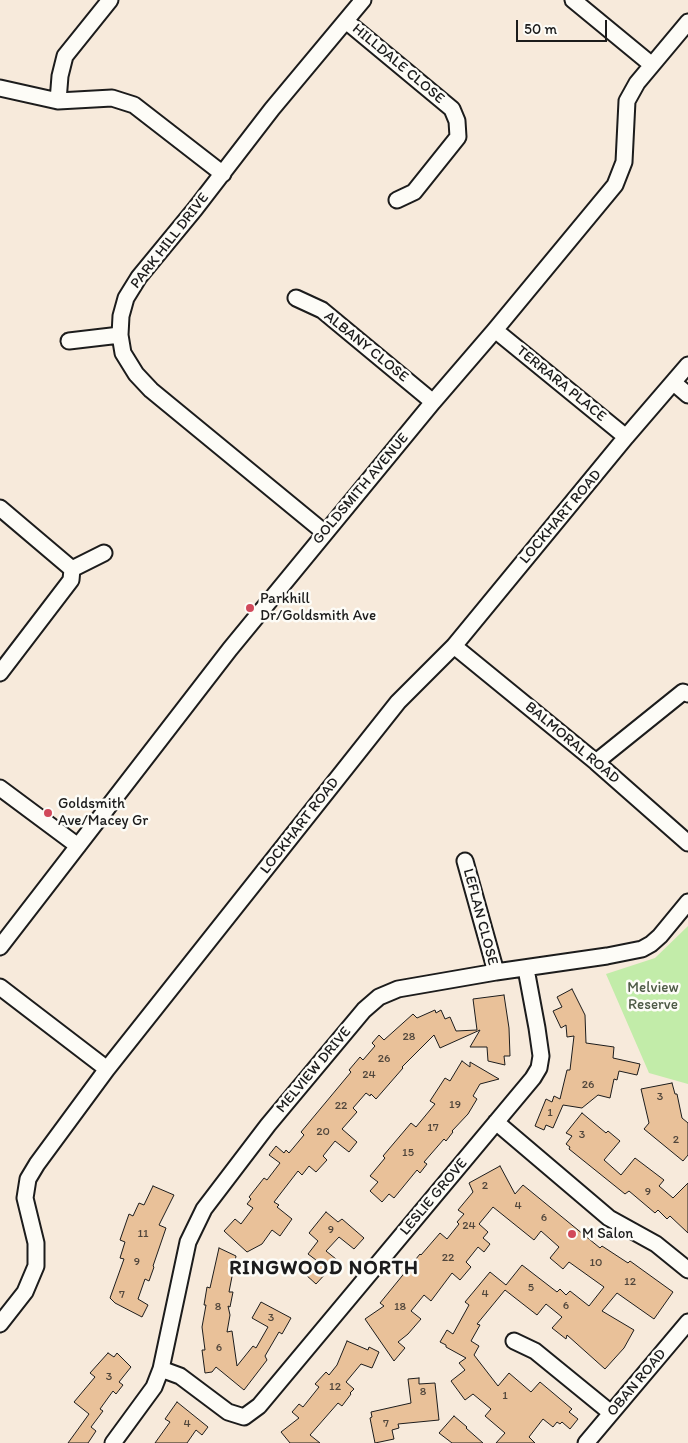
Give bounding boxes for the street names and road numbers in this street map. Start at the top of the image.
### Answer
street label: HILLDALE CLOSE [348,20,448,108]
street label: PARK HILL DRIVE [127,190,213,292]
street label: ALBANY CLOSE [320,308,412,386]
street label: TERRARA PLACE [512,342,610,426]
street label: GOLDSMITH AVENUE [309,430,413,548]
street label: LOCKHART ROAD [516,466,606,568]
street label: BALMORAL ROAD [521,698,623,788]
street label: LOCKHART ROAD [257,774,343,878]
street label: LEFLAN CLOSE [458,867,502,967]
street label: MELVIEW DRIVE [273,1023,355,1117]
street label: LESLIE GROVE [397,1155,471,1239]
street label: OBAN ROAD [604,1346,670,1420]

